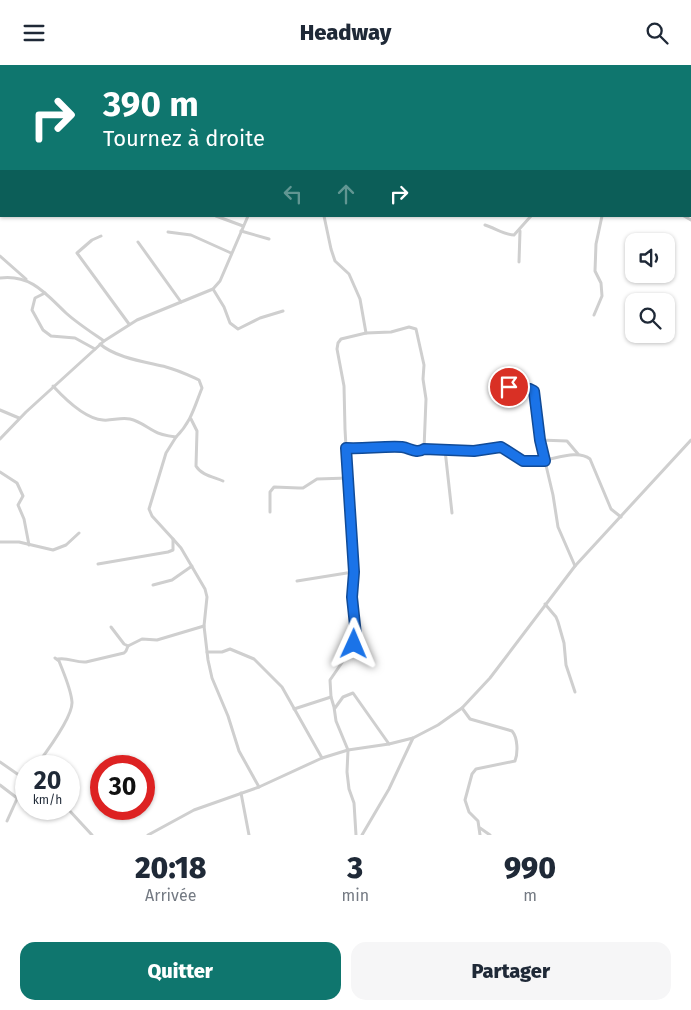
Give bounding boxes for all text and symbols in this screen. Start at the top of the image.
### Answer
icon: menu [20,19,48,47]
text: Headway [300,19,391,46]
icon: search [643,19,671,47]
text: 390 m [103,83,199,125]
icon: right [20,85,85,150]
text: Tournez à droite [103,125,265,152]
icon: left [279,180,307,208]
icon: ahead [332,180,360,208]
icon: right [385,180,413,208]
map controls [625,233,675,343]
button: sound [625,233,675,283]
button: search [625,293,675,343]
pin [488,366,530,408]
icon: arrive [495,373,523,401]
position arrow [327,617,379,669]
speed limit sign: 30 [90,755,155,820]
text: 20 [34,766,61,796]
text: km/h [33,793,62,807]
text: 20:18 [135,850,207,886]
text: 3 [347,850,363,886]
text: 990 [504,850,556,886]
text: Arrivée [145,886,196,905]
text: min [341,886,369,905]
text: m [523,886,537,905]
button: Quitter [20,942,341,1000]
button: Partager [351,942,671,1000]

